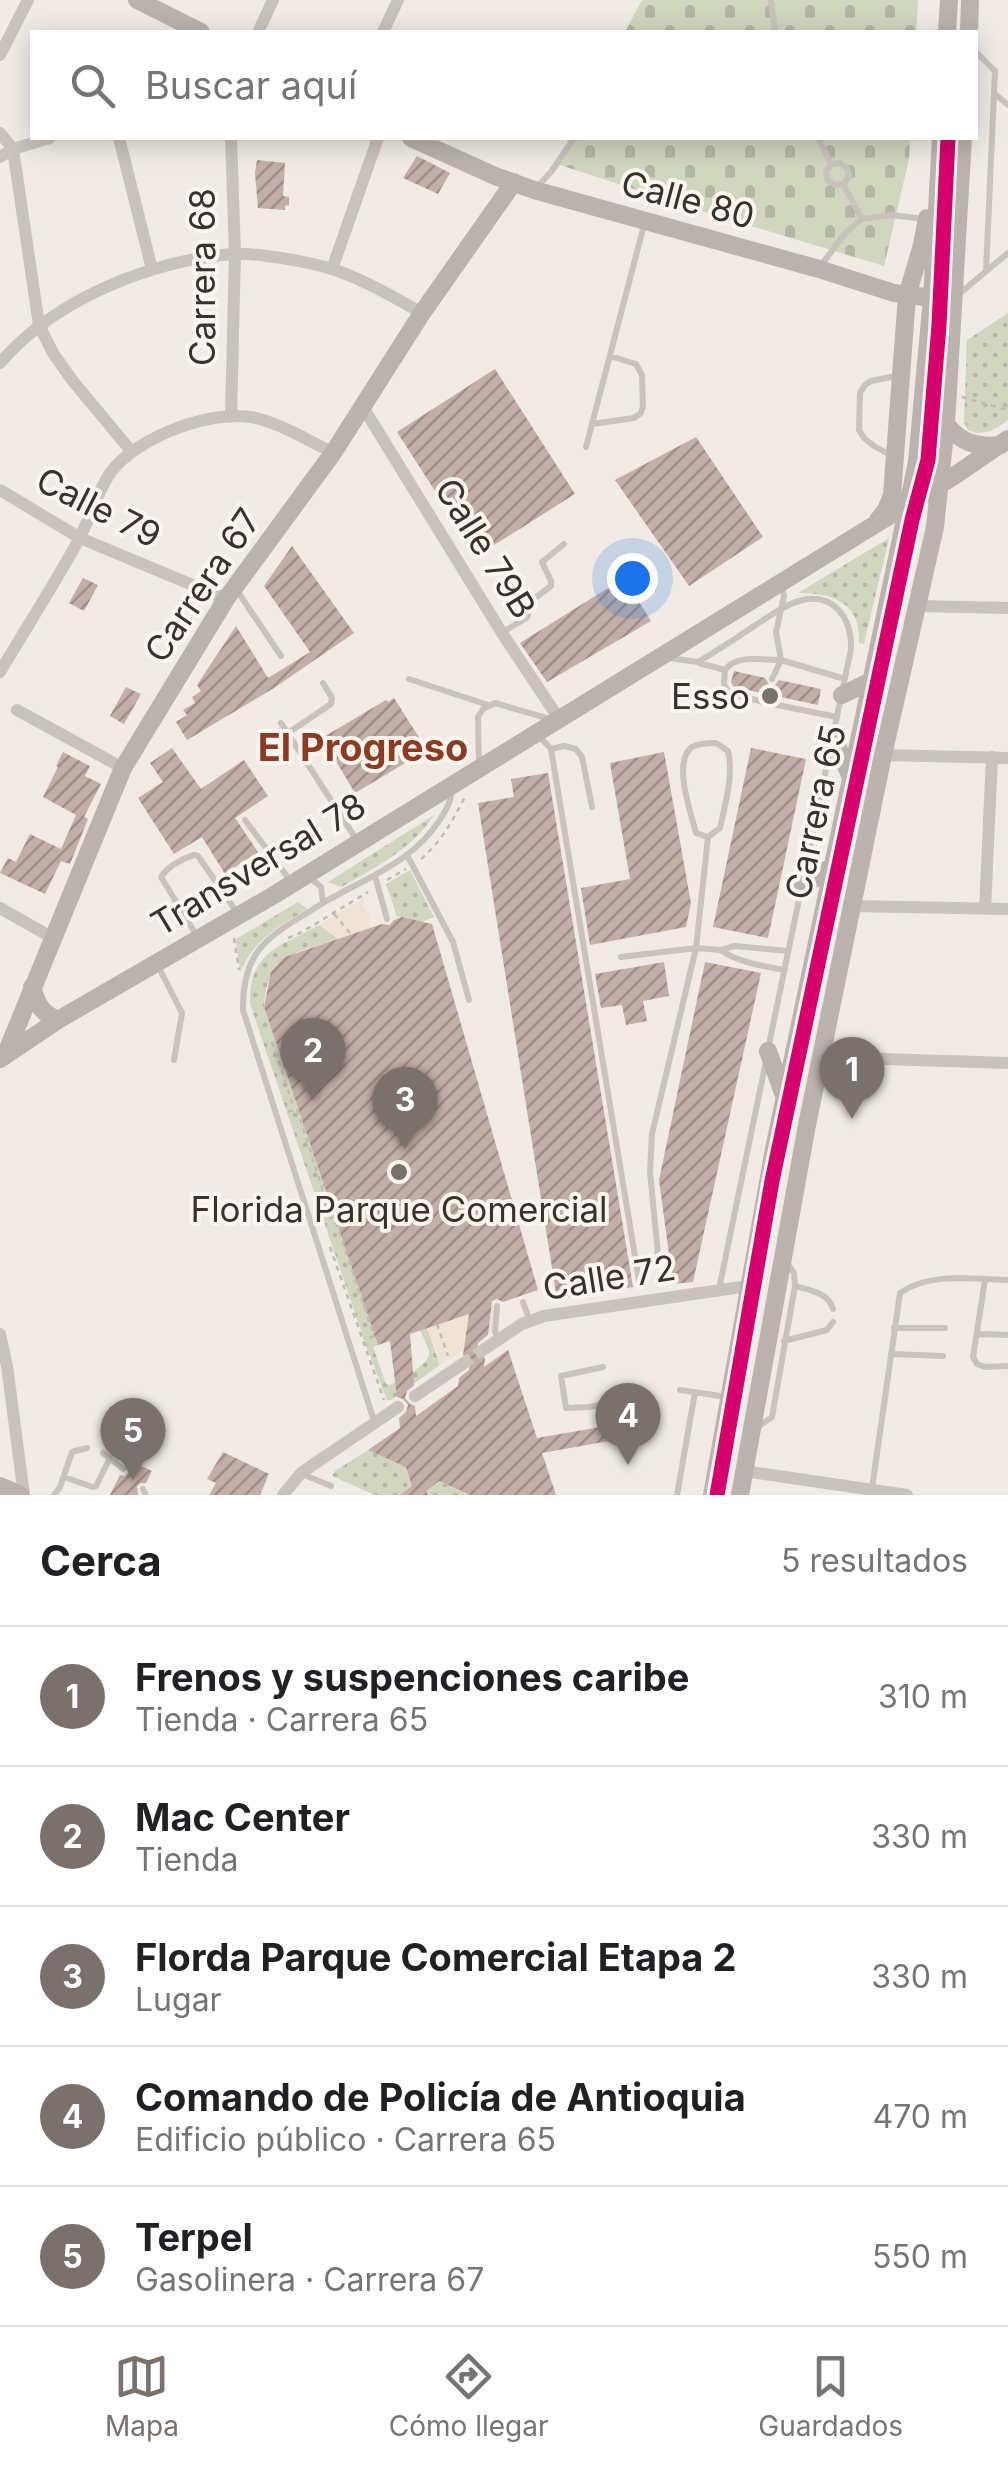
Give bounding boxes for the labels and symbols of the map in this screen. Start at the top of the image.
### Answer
street label: Calle 80 [617,161,759,237]
street label: Carrera 68 [181,188,223,366]
street label: Calle 79 [30,458,168,556]
street label: Calle 79B [427,471,545,625]
street label: Carrera 67 [135,500,269,670]
your location [607,553,658,604]
place label: Esso [671,675,750,717]
marker: Esso [759,685,781,707]
street label: Carrera 65 [776,721,854,903]
district label: El Progreso [258,724,468,770]
street label: Transversal 78 [143,784,373,944]
pin: 2 [280,1018,346,1100]
pin: 1 [820,1036,884,1119]
pin: 3 [372,1066,438,1149]
marker: Florida Parque Comercial [388,1161,410,1183]
place label: Florida Parque Comercial [190,1188,608,1230]
street label: Calle 72 [540,1246,678,1308]
pin: 4 [596,1382,660,1465]
pin: 5 [100,1398,166,1480]

